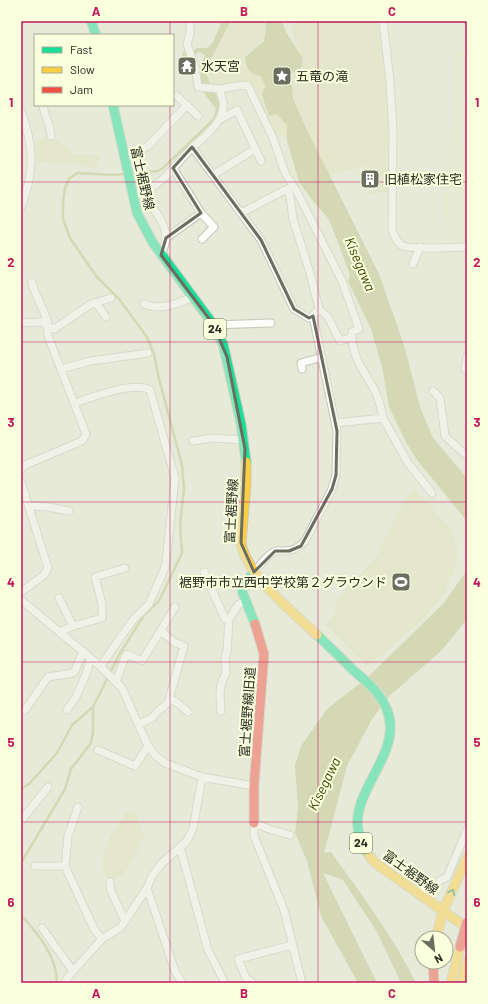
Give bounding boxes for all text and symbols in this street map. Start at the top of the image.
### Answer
text: A [92,3,101,19]
text: B [240,3,248,19]
text: C [388,3,396,19]
legend [34,34,174,106]
text: Fast [70,42,93,56]
temple icon: 水天宮 [176,55,198,77]
place label: 水天宮 [201,58,240,74]
text: Slow [70,62,95,76]
place icon: 五竜の滝 [271,65,293,87]
place label: 五竜の滝 [296,68,348,84]
text: Jam [70,82,93,96]
text: 1 [9,94,13,110]
text: 1 [475,94,479,110]
street label: 富士裾野線 [128,145,158,211]
building icon: 旧植松家住宅 [359,168,381,190]
place label: 旧植松家住宅 [384,171,462,187]
water label: Kisegawa [341,234,379,293]
text: 2 [7,254,15,270]
text: 2 [473,254,481,270]
road number: 24 [204,319,226,339]
text: 3 [7,414,15,430]
text: 3 [473,414,481,430]
street label: 富士裾野線 [221,478,241,544]
sports icon: 裾野市市立西中学校第２グラウンド [390,571,412,593]
text: 4 [7,574,15,590]
place label: 裾野市市立西中学校第２グラウンド [179,574,387,590]
text: 4 [473,574,481,590]
street label: 富士裾野線旧道 [236,666,258,758]
text: 5 [7,734,15,750]
text: 5 [473,734,481,750]
water label: Kisegawa [303,754,344,813]
road number: 24 [350,833,372,853]
street label: 富士裾野線 [380,846,442,898]
one-way arrow [447,888,455,896]
text: 6 [8,894,15,910]
text: 6 [474,894,481,910]
north arrow [414,930,454,970]
text: N [433,952,445,967]
text: A [92,985,101,1001]
text: B [240,985,248,1001]
text: C [388,985,396,1001]

